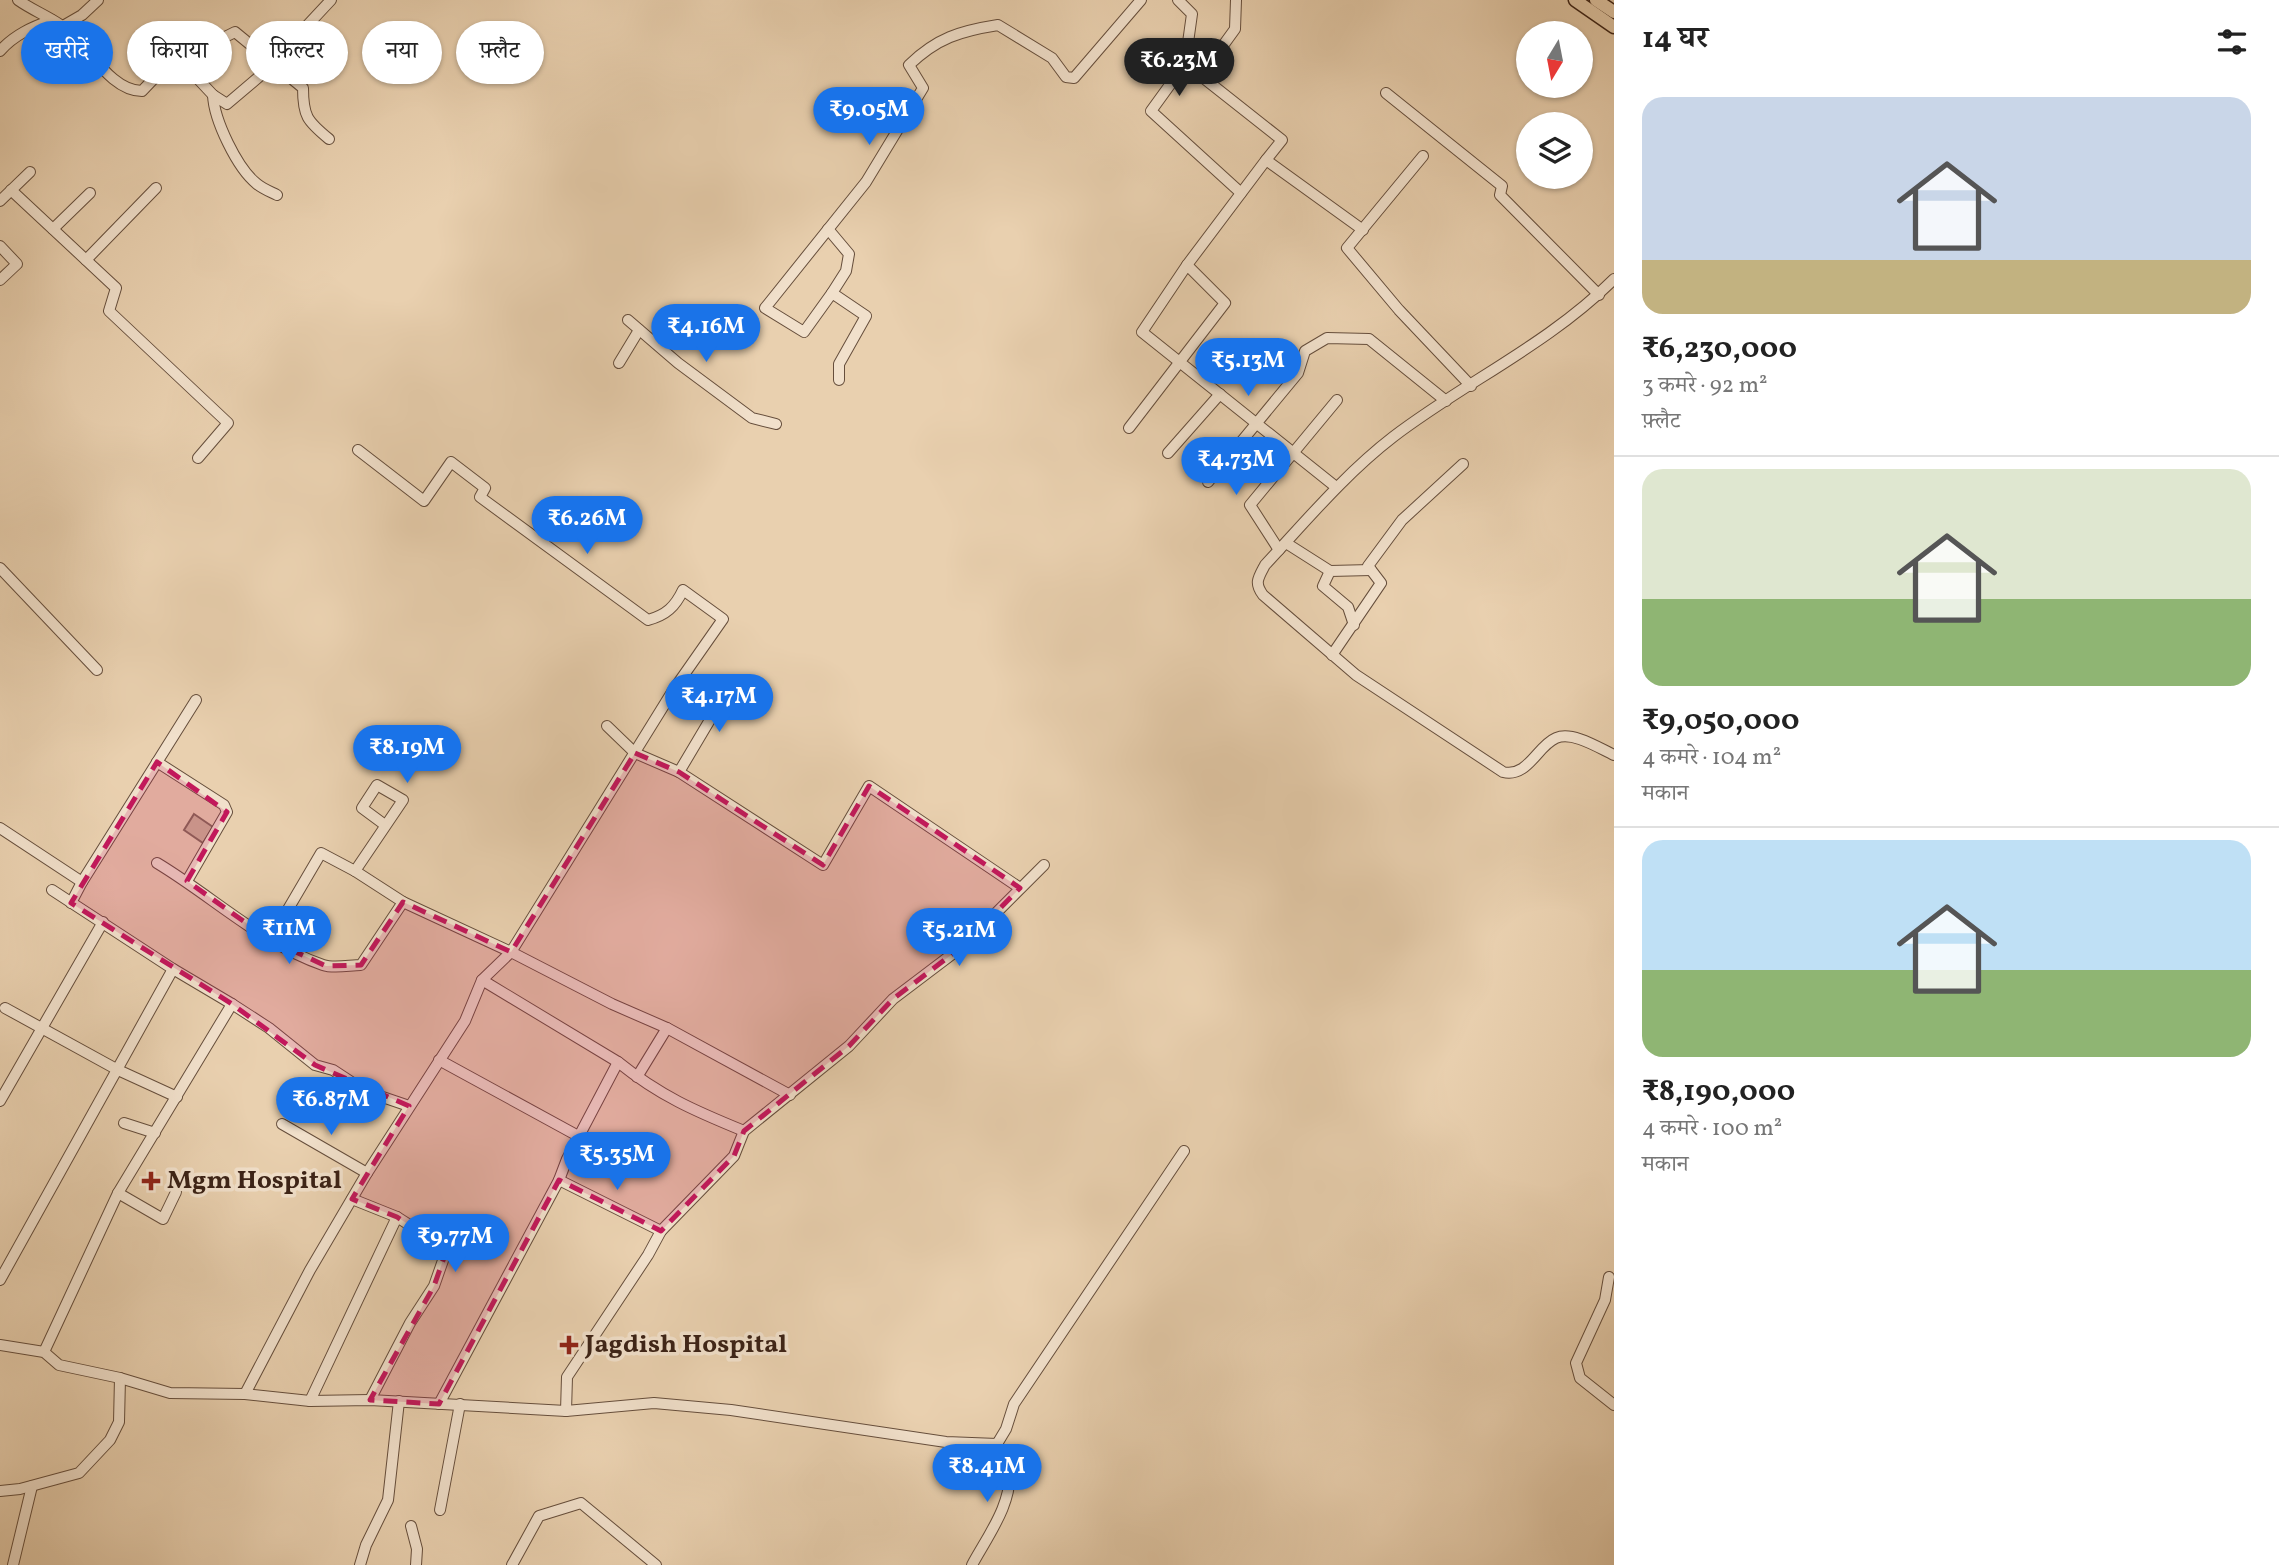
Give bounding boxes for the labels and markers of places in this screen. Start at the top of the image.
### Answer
pin: ₹6.23M [1122,38,1236,98]
pin: ₹9.05M [812,88,926,147]
pin: ₹4.16M [649,304,763,364]
pin: ₹5.13M [1191,338,1305,398]
pin: ₹4.73M [1179,438,1293,497]
pin: ₹6.26M [530,496,644,556]
pin: ₹4.17M [662,674,776,734]
pin: ₹8.19M [350,726,464,785]
pin: ₹11M [248,906,330,966]
pin: ₹5.21M [902,908,1016,968]
pin: ₹6.87M [274,1078,388,1137]
pin: ₹5.35M [560,1132,674,1192]
place label: Mgm Hospital [167,1163,342,1199]
marker: Mgm Hospital [141,1171,161,1191]
pin: ₹9.77M [398,1214,512,1274]
place label: Jagdish Hospital [584,1327,787,1363]
marker: Jagdish Hospital [559,1335,579,1355]
pin: ₹8.41M [930,1444,1044,1504]

